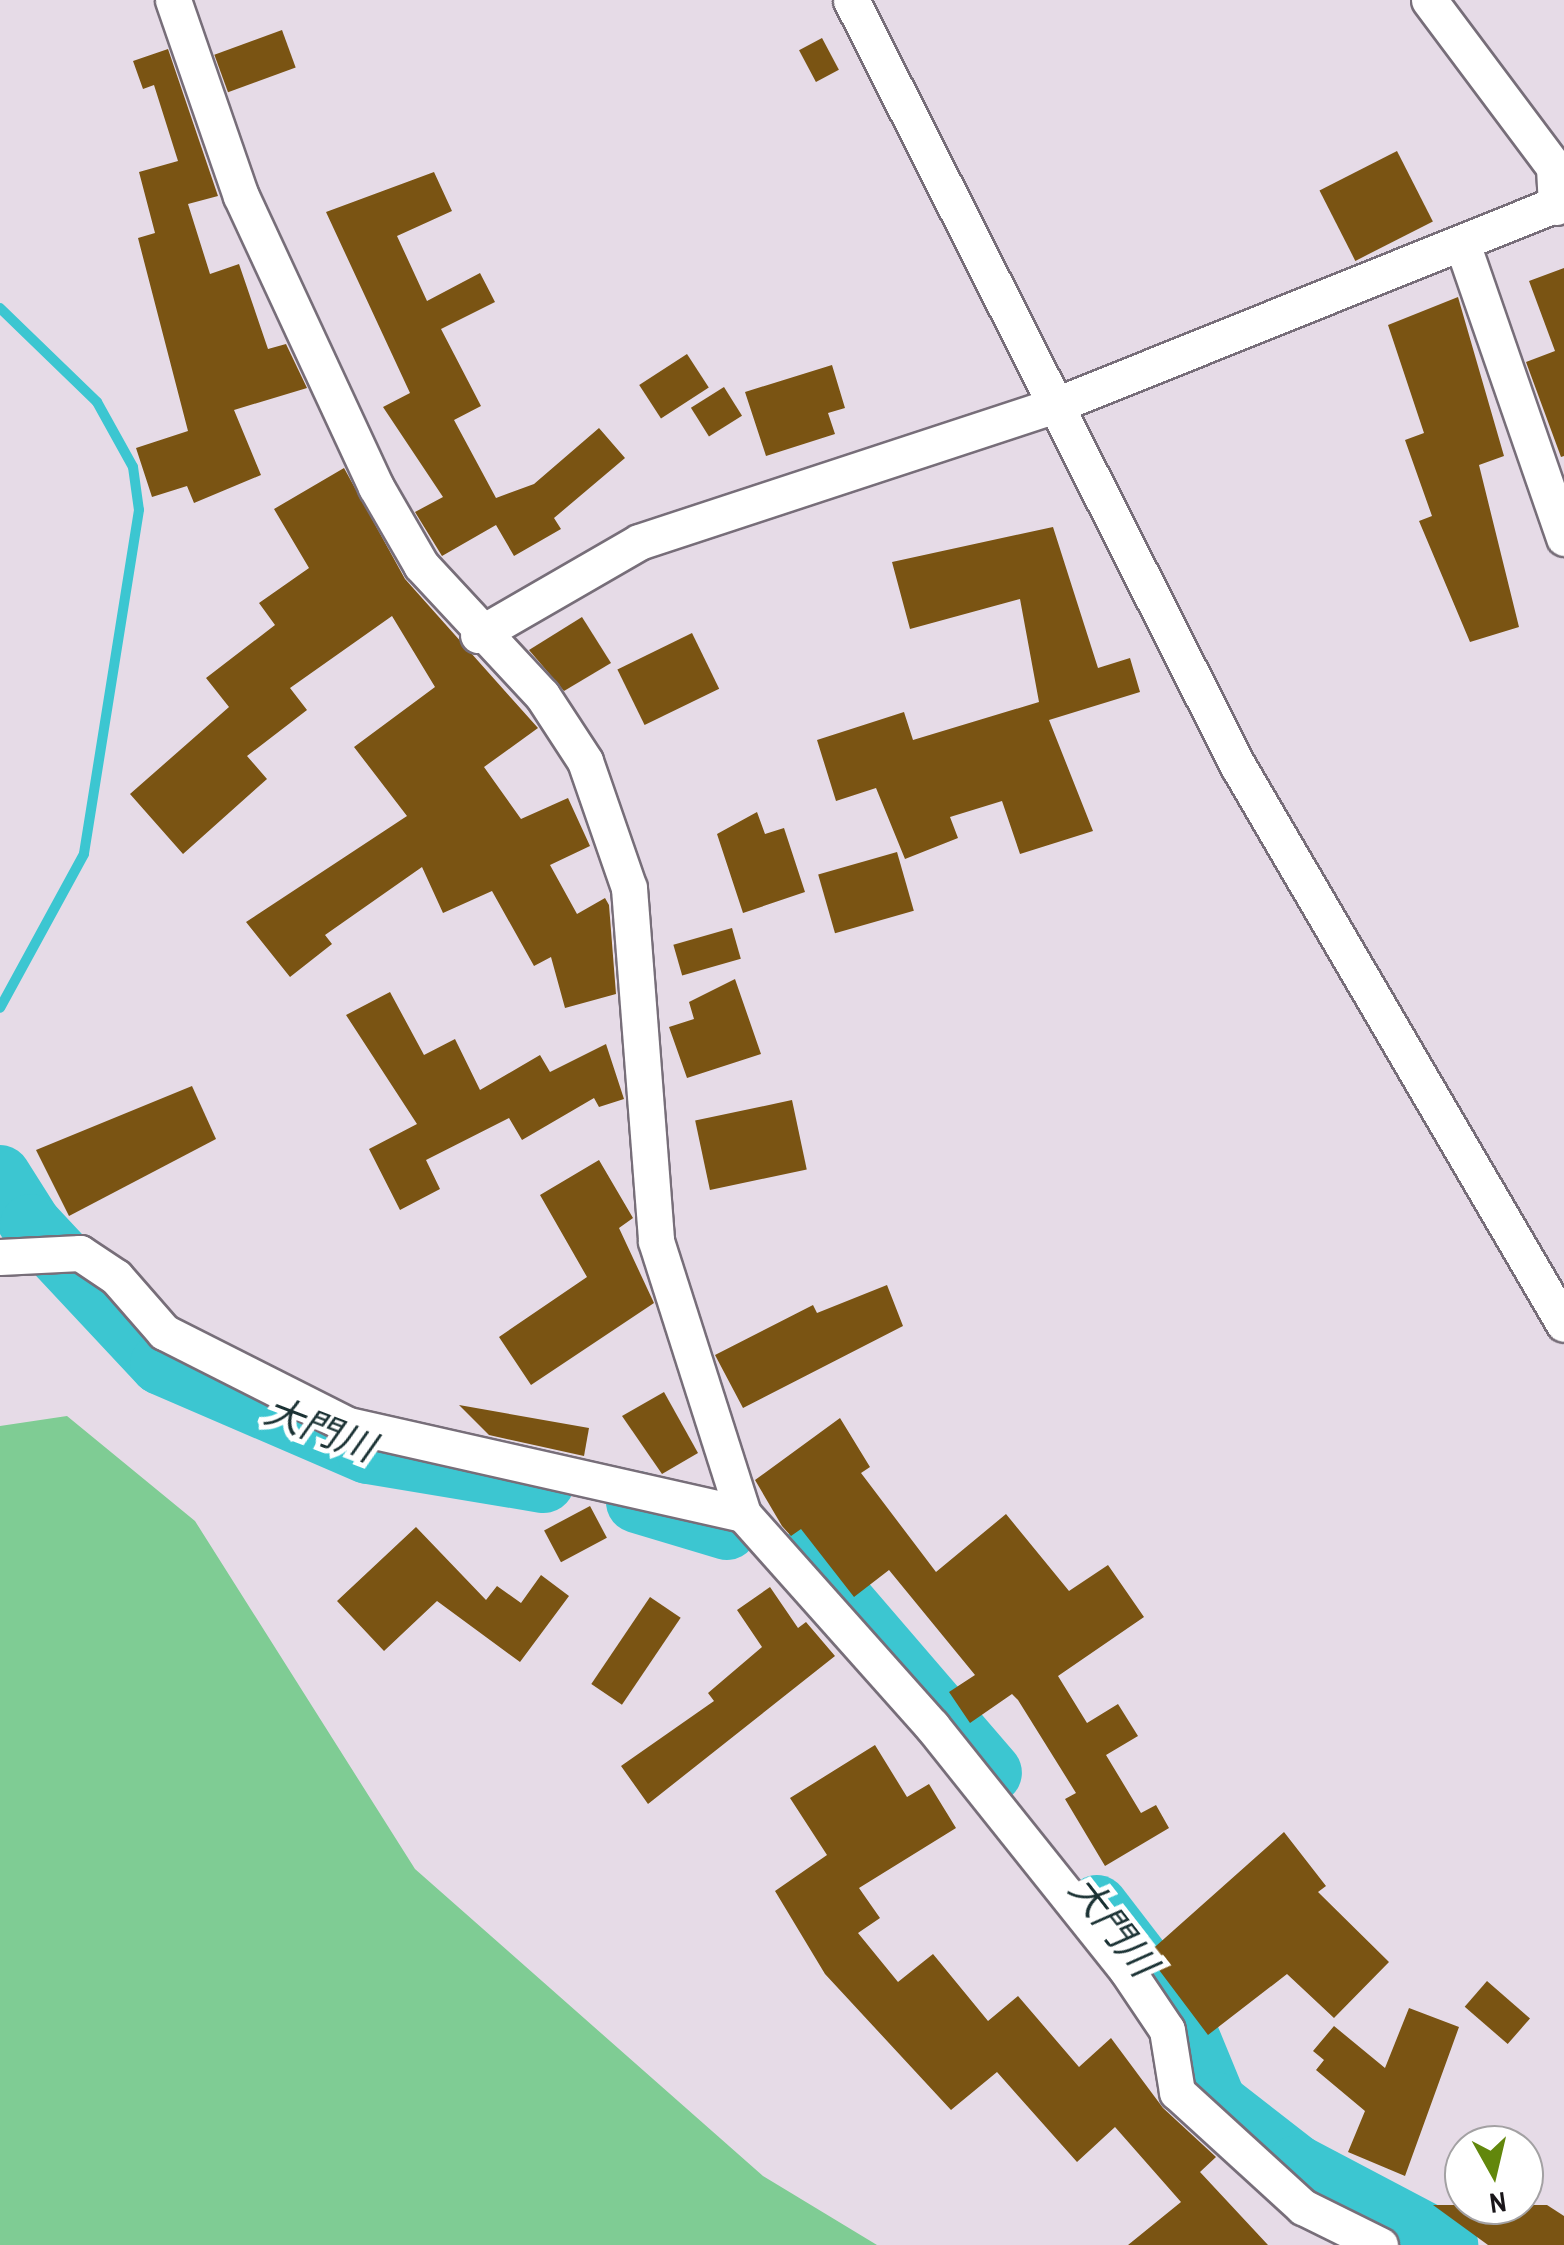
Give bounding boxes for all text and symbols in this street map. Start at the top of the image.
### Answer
water label: 大門川 [259,1387,381,1471]
water label: 大門川 [1060,1867,1166,1985]
north arrow [1444,2125,1544,2225]
text: N [1487,2183,1509,2223]

